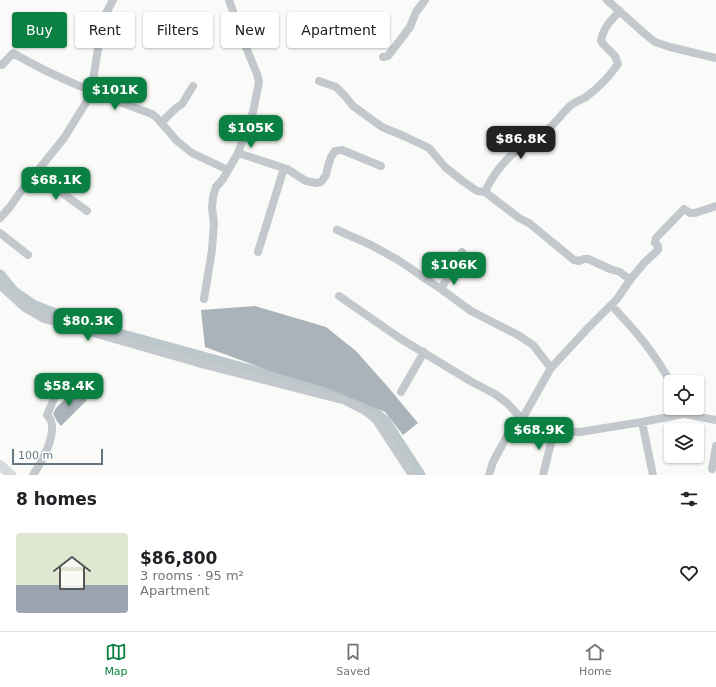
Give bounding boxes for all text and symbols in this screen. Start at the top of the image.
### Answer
chip: Buy [12,12,67,48]
chip: Rent [75,12,135,48]
chip: Filters [143,12,213,48]
chip: New [221,12,279,48]
chip: Apartment [287,12,390,48]
pin: $101K [87,77,143,111]
text: $101K [92,82,138,97]
pin: $105K [223,115,279,149]
text: $105K [228,120,274,135]
pin: $86.8K [488,126,554,160]
text: $86.8K [495,131,547,146]
pin: $68.1K [23,167,89,201]
text: $68.1K [30,172,82,187]
pin: $106K [426,252,482,286]
text: $106K [431,257,477,272]
pin: $80.3K [55,308,121,342]
text: $80.3K [62,313,114,328]
pin: $58.4K [36,373,102,407]
map controls [664,375,704,463]
button: locate [664,375,704,415]
text: $58.4K [43,378,95,393]
pin: $68.9K [506,417,572,451]
text: $68.9K [513,422,565,437]
button: layers [664,423,704,463]
scale bar [12,447,103,466]
text: 100 m [18,449,53,462]
icon: filters [678,488,700,510]
text: 8 homes [16,489,97,509]
text: $86,800 [140,548,217,568]
icon: home [48,549,96,597]
icon: heart [678,562,700,584]
text: 3 rooms · 95 m² [140,568,244,583]
text: Apartment [140,583,210,598]
tab: Map [104,641,128,678]
tab: Saved [336,641,370,678]
tab: Home [579,641,612,678]

